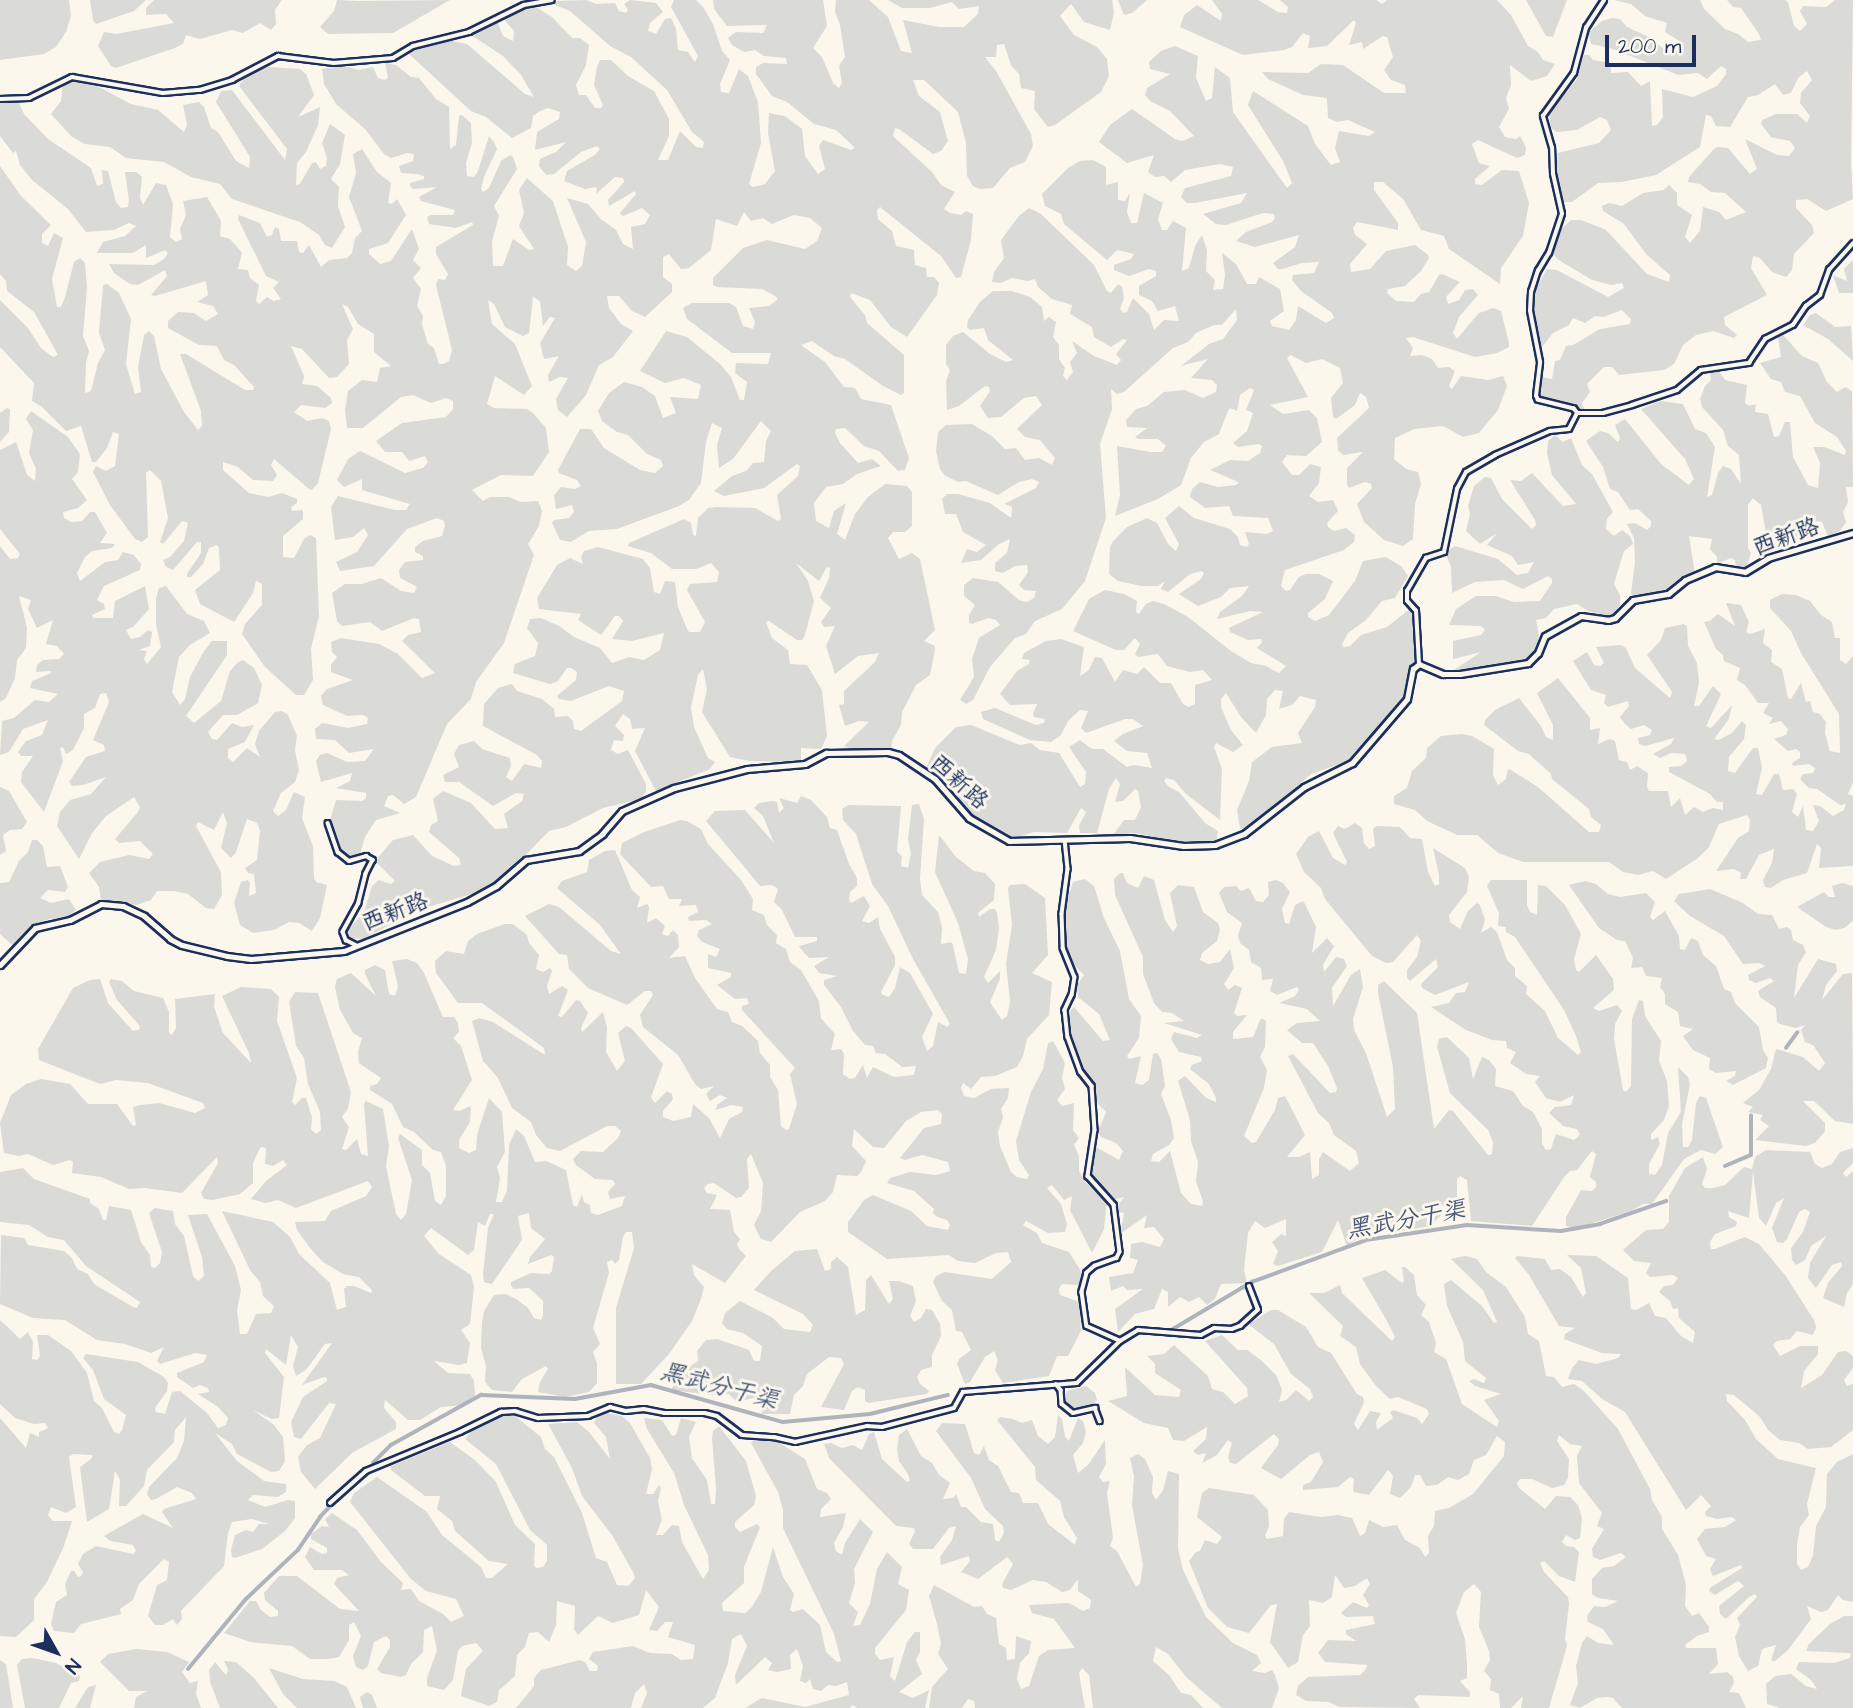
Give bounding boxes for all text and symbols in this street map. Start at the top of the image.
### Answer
scale bar [1608,21,1699,65]
text: 200 m [1618,32,1681,61]
street label: 西新路 [1749,512,1823,562]
street label: 西新路 [924,749,994,815]
street label: 西新路 [358,887,432,937]
water label: 黑武分干渠 [1344,1196,1468,1246]
water label: 黑武分干渠 [657,1358,781,1416]
north arrow [21,1617,91,1687]
text: N [58,1653,87,1679]

